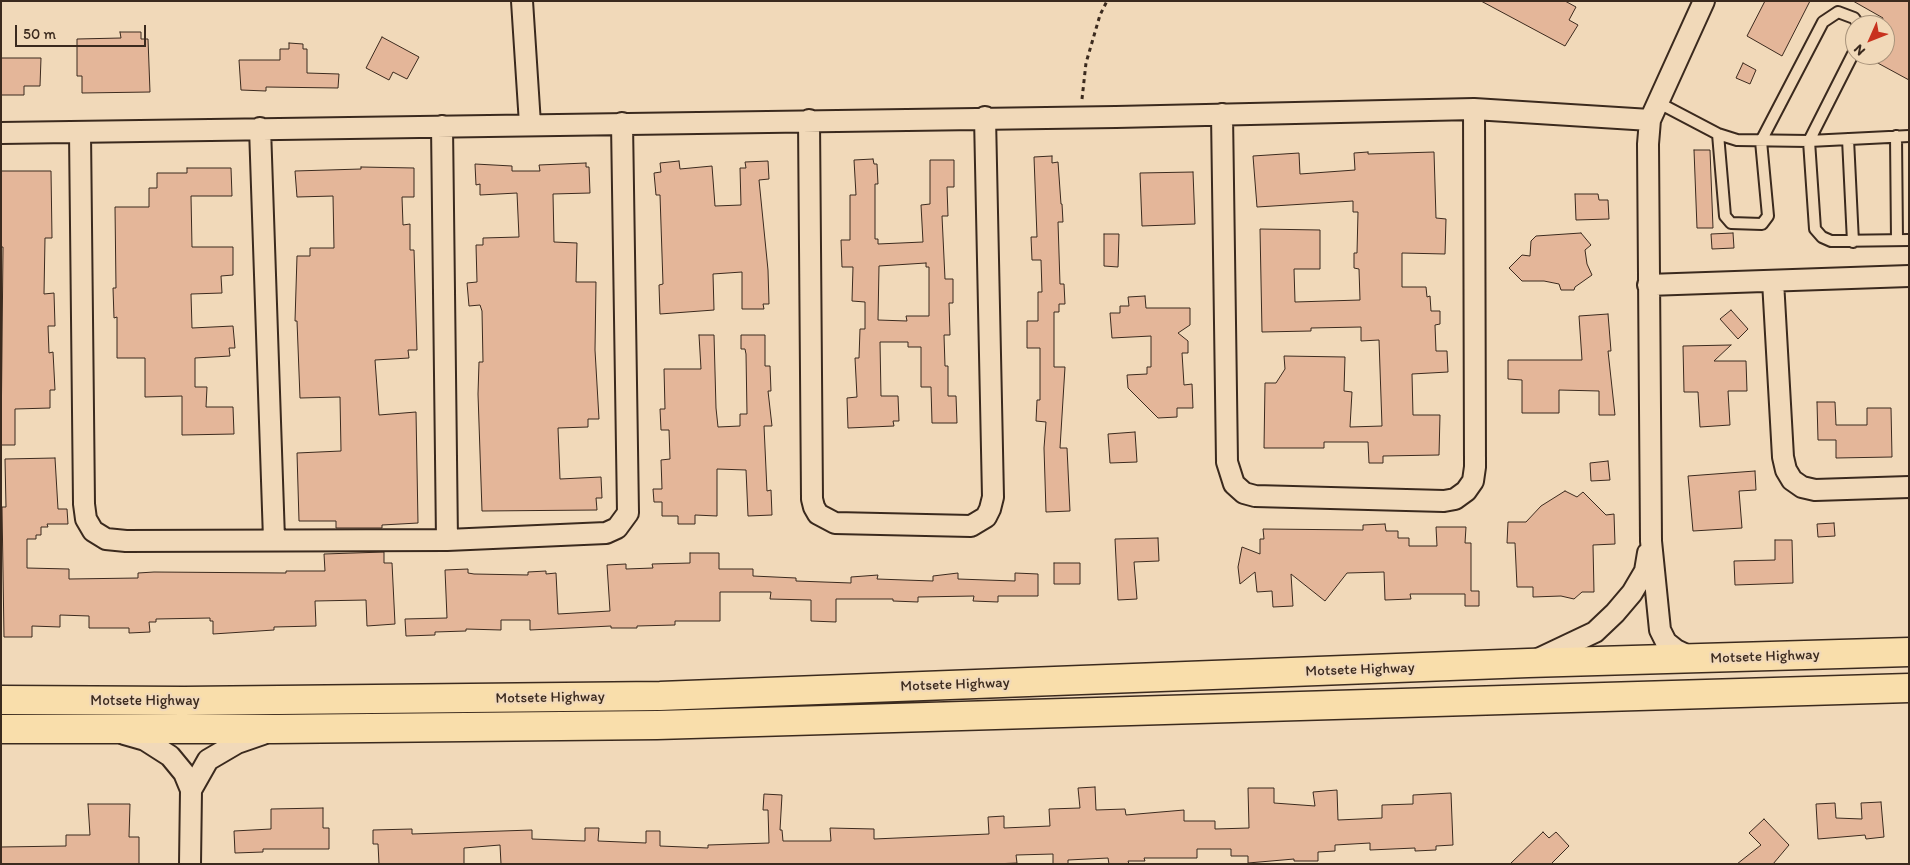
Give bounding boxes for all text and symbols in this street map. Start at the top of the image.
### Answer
scale bar [18,15,149,47]
north arrow [1845,15,1895,65]
text: 50 m [23,25,56,43]
text: N [1850,41,1869,59]
street label: Motsete Highway [1710,646,1820,668]
street label: Motsete Highway [1305,659,1415,681]
street label: Motsete Highway [900,674,1010,696]
street label: Motsete Highway [495,688,605,708]
street label: Motsete Highway [90,692,200,710]

